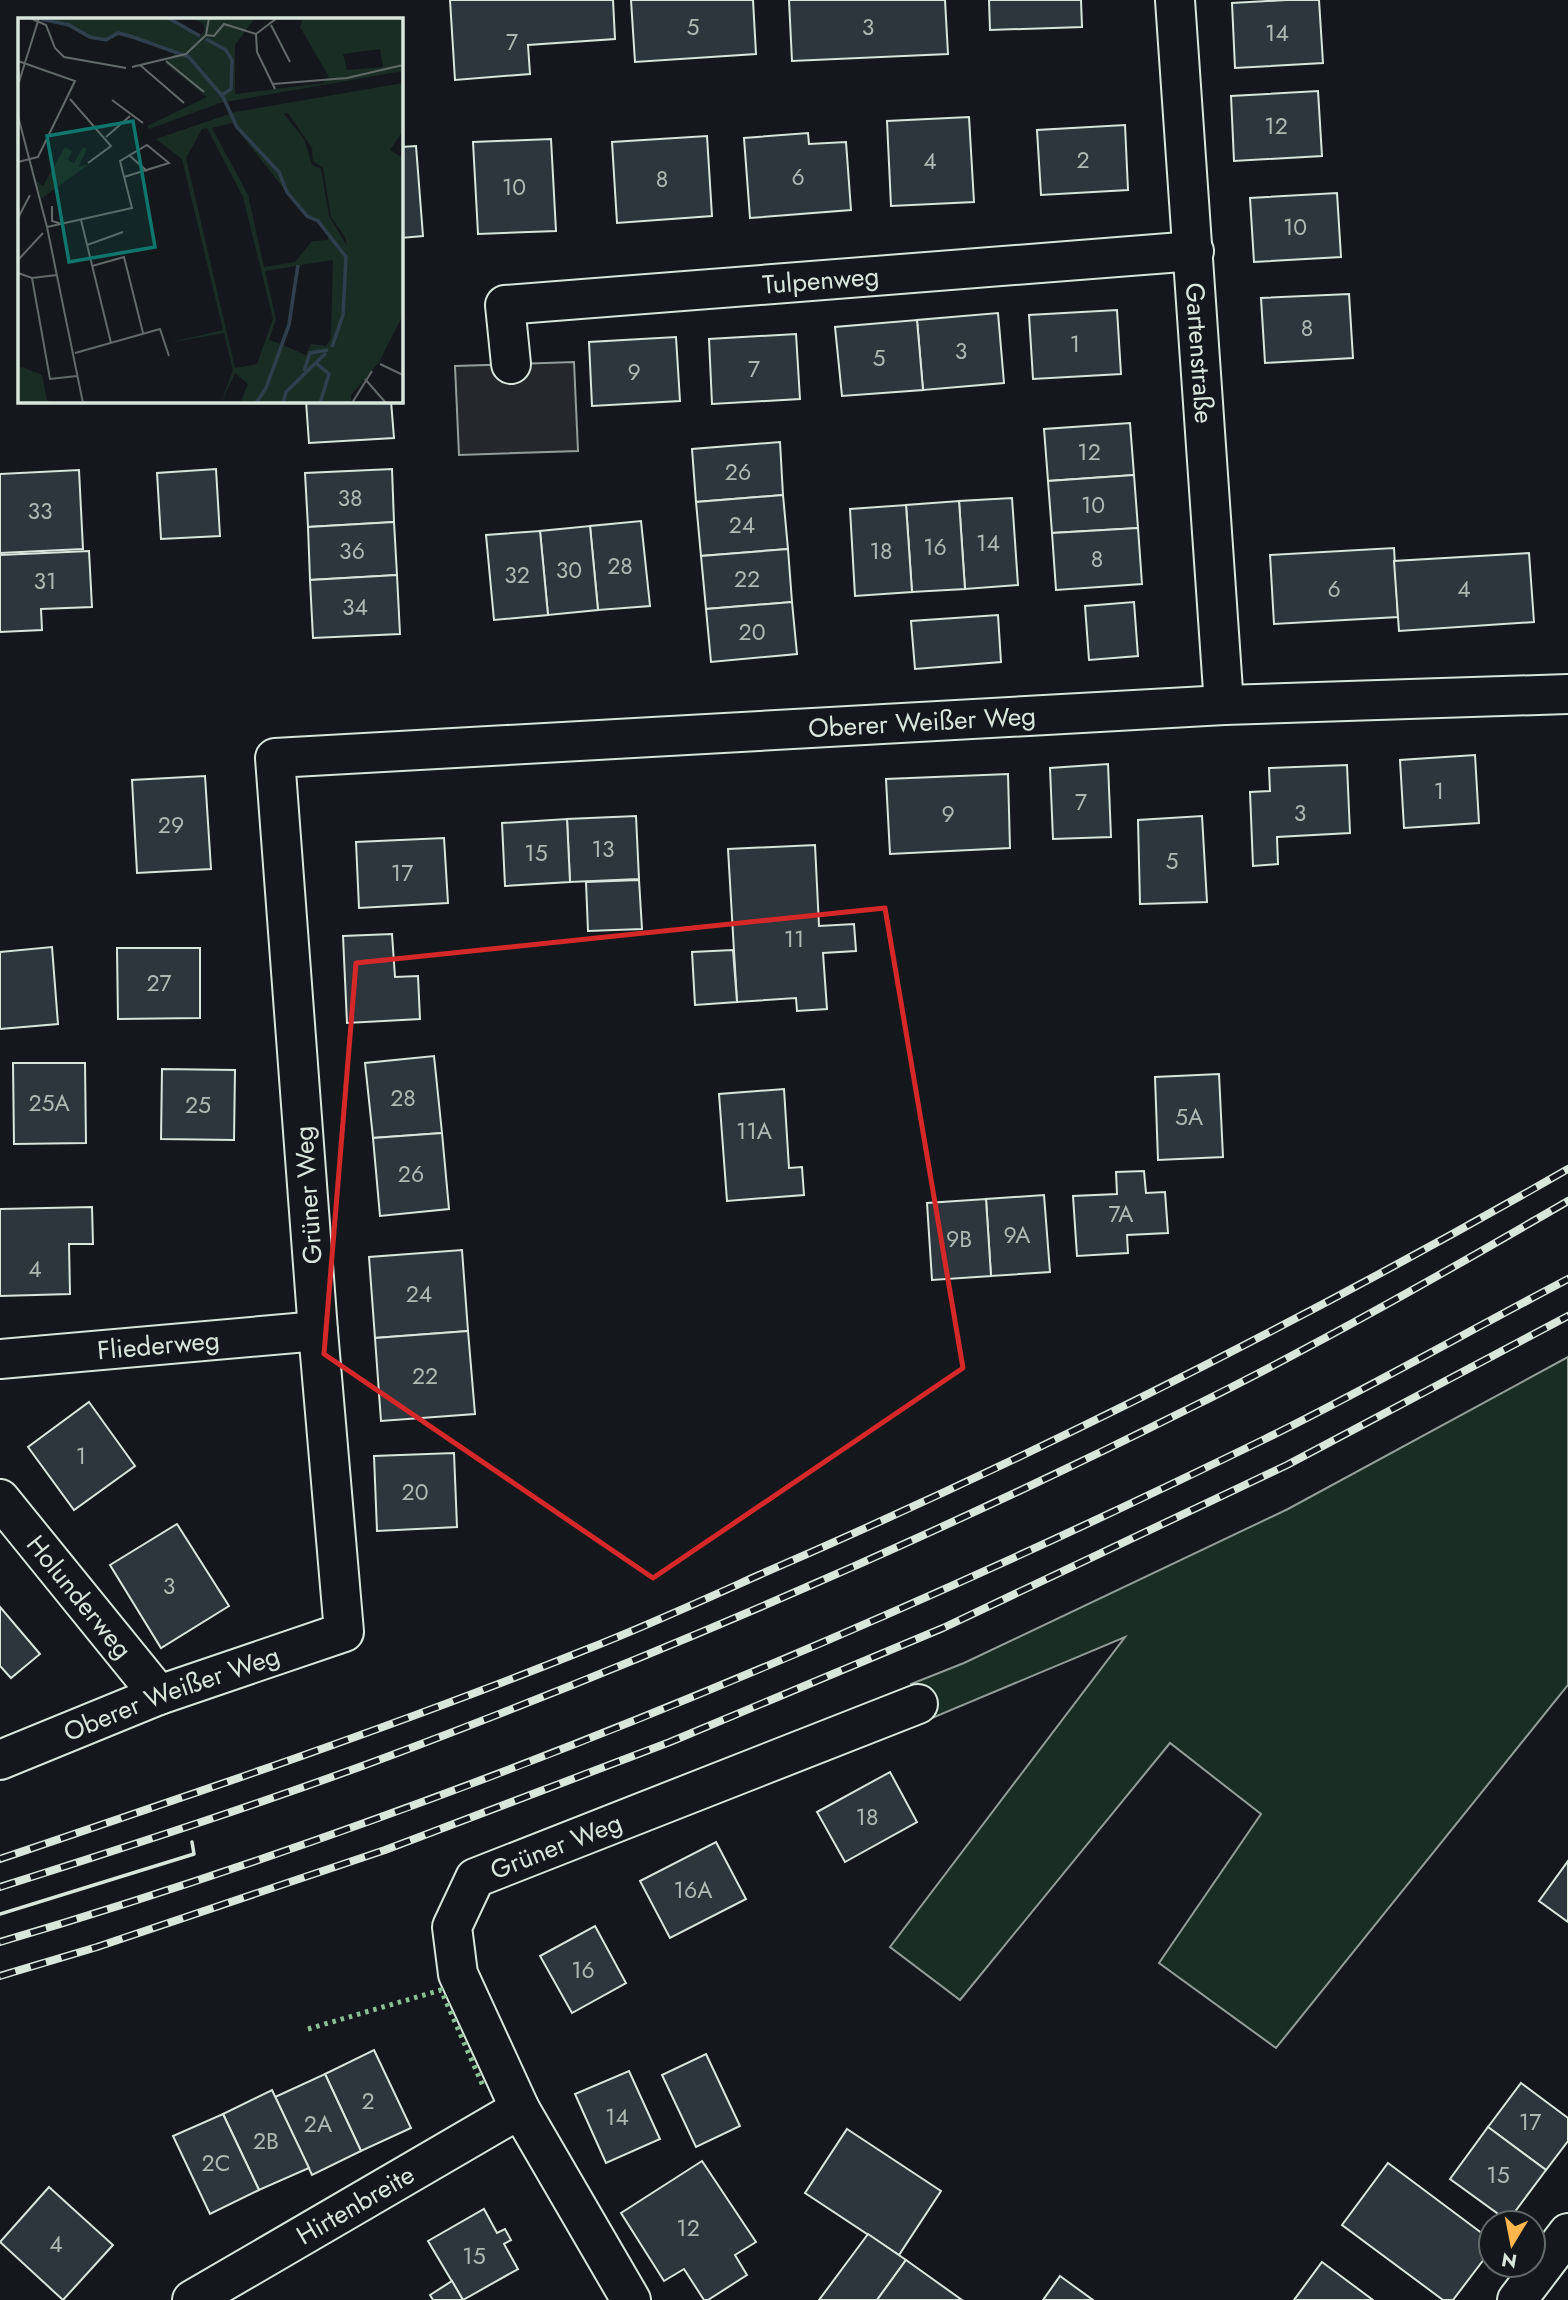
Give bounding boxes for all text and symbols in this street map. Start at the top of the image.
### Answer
house number: 5 [687,10,700,44]
house number: 3 [862,10,874,44]
house number: 14 [1265,16,1289,50]
inset map [18,18,402,402]
house number: 7 [506,25,518,59]
house number: 12 [1264,109,1288,143]
house number: 2 [1076,143,1090,177]
house number: 4 [923,144,937,178]
house number: 6 [791,160,805,194]
house number: 8 [656,162,668,196]
house number: 10 [502,170,526,204]
house number: 10 [1283,210,1307,244]
street label: Tulpenweg [761,257,880,304]
street label: Gartenstraße [1176,281,1223,425]
house number: 8 [1301,311,1313,345]
house number: 1 [1070,327,1080,361]
house number: 3 [955,334,967,368]
house number: 5 [873,341,886,375]
house number: 7 [748,352,760,386]
house number: 9 [627,355,641,389]
house number: 12 [1077,435,1101,469]
house number: 26 [725,455,751,489]
house number: 38 [337,481,363,515]
house number: 10 [1081,488,1105,522]
house number: 33 [27,494,53,528]
house number: 24 [729,508,755,542]
house number: 14 [976,526,1000,560]
house number: 16 [923,530,947,564]
house number: 36 [339,534,365,568]
house number: 18 [870,534,892,568]
house number: 8 [1091,542,1103,576]
house number: 28 [607,549,633,583]
house number: 30 [556,553,582,587]
house number: 32 [504,558,530,592]
house number: 22 [734,562,760,596]
house number: 31 [34,564,56,598]
house number: 6 [1327,572,1341,606]
house number: 4 [1457,572,1471,606]
house number: 34 [342,590,368,624]
house number: 20 [739,615,765,649]
street label: Oberer Weißer Weg [807,697,1037,747]
house number: 1 [1434,774,1444,808]
house number: 7 [1075,785,1087,819]
house number: 3 [1294,796,1306,830]
house number: 9 [941,797,955,831]
house number: 29 [158,808,184,842]
house number: 13 [592,832,614,866]
house number: 15 [524,836,548,870]
house number: 5 [1166,844,1179,878]
house number: 17 [391,856,413,890]
house number: 11 [784,922,804,956]
house number: 27 [146,966,172,1000]
house number: 28 [390,1081,416,1115]
house number: 25A [28,1086,70,1120]
house number: 25 [185,1088,211,1122]
house number: 5A [1175,1100,1204,1134]
house number: 11A [736,1114,773,1148]
street label: Grüner Weg [284,1125,332,1265]
house number: 26 [398,1157,424,1191]
house number: 7A [1109,1197,1134,1231]
house number: 9A [1004,1218,1031,1252]
house number: 9B [946,1222,972,1256]
house number: 4 [28,1252,42,1286]
house number: 24 [406,1277,432,1311]
street label: Fliederweg [96,1321,221,1369]
house number: 22 [412,1359,438,1393]
house number: 1 [76,1439,86,1473]
house number: 20 [402,1475,428,1509]
street label: Holunderweg [18,1527,141,1667]
house number: 3 [163,1569,175,1603]
street label: Oberer Weißer Weg [58,1636,285,1751]
house number: 18 [856,1800,878,1834]
street label: Grüner Weg [485,1803,627,1889]
house number: 16A [674,1873,713,1907]
house number: 16 [571,1953,595,1987]
house number: 2 [361,2084,375,2118]
house number: 14 [605,2100,629,2134]
house number: 17 [1519,2105,1541,2139]
house number: 2A [304,2107,333,2141]
house number: 2B [253,2124,279,2158]
house number: 2C [202,2146,230,2180]
street label: Hirtenbreite [289,2156,421,2254]
house number: 15 [1486,2158,1510,2192]
north arrow [1477,2209,1547,2279]
house number: 12 [676,2211,700,2245]
house number: 4 [49,2227,63,2261]
house number: 15 [462,2239,486,2273]
text: N [1499,2246,1519,2275]

